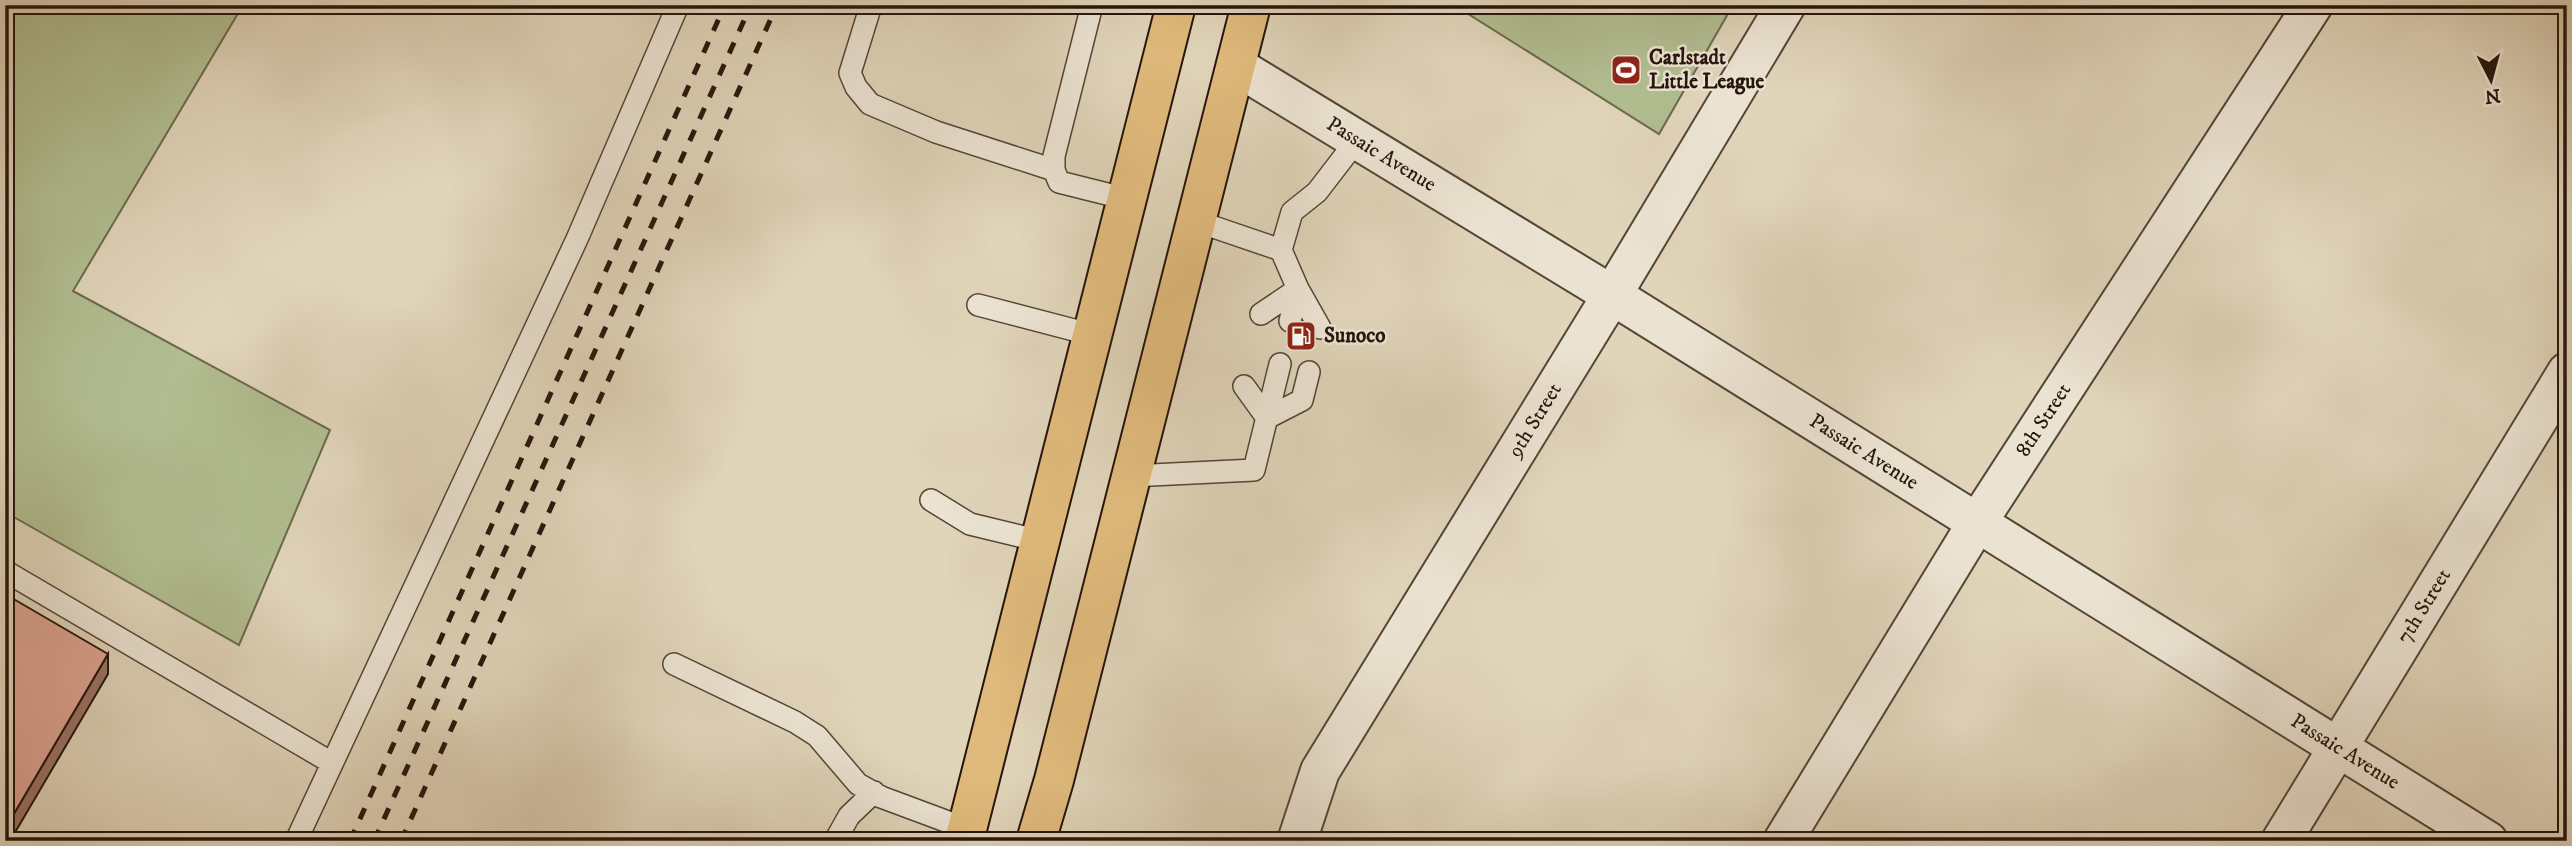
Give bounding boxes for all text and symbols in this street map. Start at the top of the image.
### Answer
place label: Carlstadt Little League [1649,45,1764,95]
north arrow [2456,46,2526,116]
sports icon: Carlstadt Little League [1609,53,1643,87]
text: N [2483,83,2502,108]
street label: Passaic Avenue [1322,111,1441,198]
fuel station icon: Sunoco [1284,319,1318,353]
place label: Sunoco [1324,323,1386,349]
street label: 9th Street [1502,378,1568,463]
street label: 8th Street [2010,378,2077,462]
street label: Passaic Avenue [1804,408,1923,496]
street label: 7th Street [2391,564,2457,648]
street label: Passaic Avenue [2286,708,2405,796]

